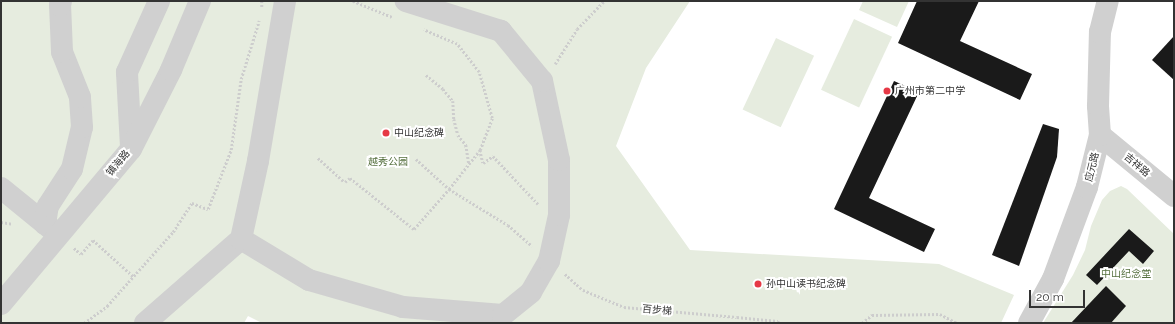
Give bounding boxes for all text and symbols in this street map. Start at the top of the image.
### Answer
place label: 广州市第二中学 [895,85,965,97]
marker: 广州市第二中学 [882,86,892,96]
place label: 中山纪念碑 [394,127,444,139]
marker: 中山纪念碑 [381,128,391,138]
street label: 镇海路 [104,148,132,178]
street label: 应元路 [1083,151,1101,183]
street label: 吉祥路 [1122,151,1152,179]
park label: 越秀公园 [368,156,408,168]
park label: 中山纪念堂 [1101,268,1151,280]
place label: 孙中山读书纪念碑 [766,278,846,290]
marker: 孙中山读书纪念碑 [753,279,763,289]
scale bar [1031,282,1087,308]
text: 20 m [1036,290,1064,304]
street label: 百步梯 [642,303,672,317]

